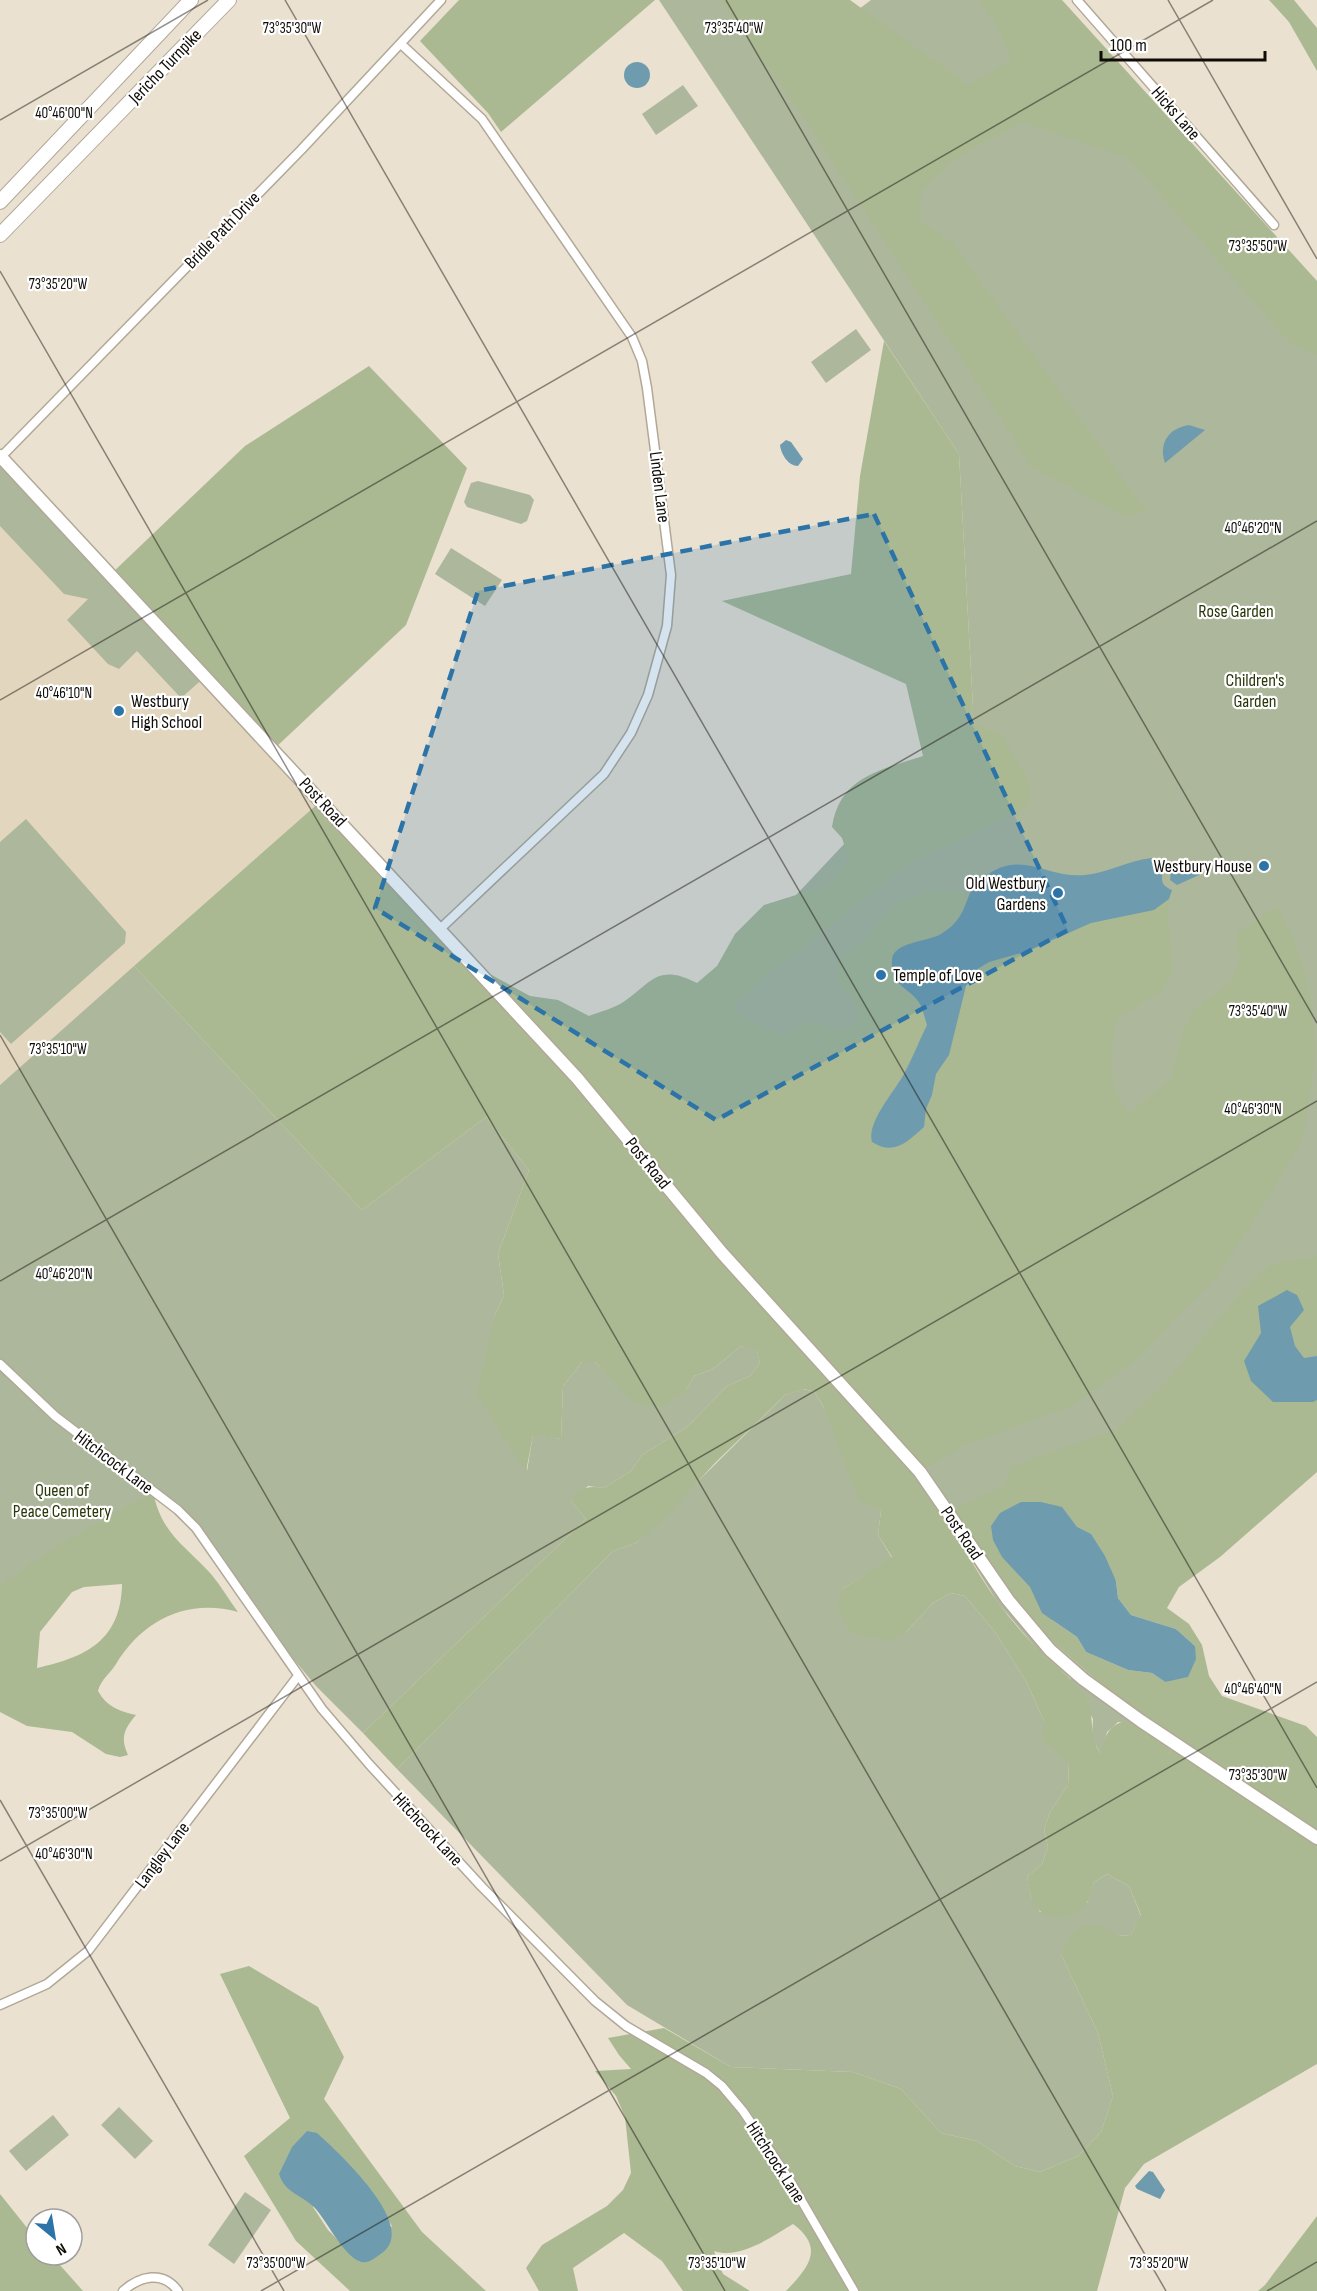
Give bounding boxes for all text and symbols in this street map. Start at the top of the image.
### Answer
text: 73°35'30"W [263,19,322,38]
text: 73°35'40"W [705,19,763,38]
scale bar [1101,24,1264,62]
street label: Jericho Turnpike [124,25,206,109]
text: 100 m [1110,35,1147,56]
street label: Hicks Lane [1147,82,1205,144]
text: 40°46'00"N [35,104,93,123]
street label: Bridle Path Drive [180,187,264,273]
text: 73°35'50"W [1229,237,1287,256]
text: 73°35'20"W [29,275,87,294]
street label: Linden Lane [645,450,674,524]
text: 40°46'20"N [1224,519,1282,538]
park label: Rose Garden [1198,601,1274,622]
park label: Children's Garden [1225,670,1285,712]
text: 40°46'10"N [36,684,92,703]
place label: Westbury High School [131,691,202,733]
marker: Westbury High School [112,704,126,718]
street label: Post Road [295,773,351,831]
place label: Westbury House [1153,856,1252,877]
marker: Westbury House [1257,859,1271,873]
place label: Old Westbury Gardens [966,873,1046,915]
marker: Old Westbury Gardens [1051,886,1065,900]
place label: Temple of Love [893,965,982,986]
marker: Temple of Love [874,968,888,982]
text: 73°35'40"W [1229,1002,1287,1021]
text: 73°35'10"W [29,1040,87,1059]
text: 40°46'30"N [1224,1100,1282,1119]
street label: Post Road [621,1133,675,1193]
text: 40°46'20"N [35,1265,93,1284]
street label: Hitchcock Lane [70,1426,157,1499]
park label: Queen of Peace Cemetery [13,1480,111,1522]
street label: Post Road [936,1503,987,1564]
text: 40°46'40"N [1224,1680,1282,1699]
text: 73°35'30"W [1229,1766,1288,1785]
street label: Hitchcock Lane [388,1788,467,1870]
text: 73°35'00"W [29,1804,88,1823]
street label: Langley Lane [131,1818,194,1892]
text: 40°46'30"N [35,1845,93,1864]
street label: Hitchcock Lane [741,2118,810,2207]
north arrow [24,2207,84,2267]
text: N [52,2238,69,2259]
text: 73°35'00"W [247,2254,306,2273]
text: 73°35'10"W [688,2254,746,2273]
text: 73°35'20"W [1130,2254,1188,2273]

